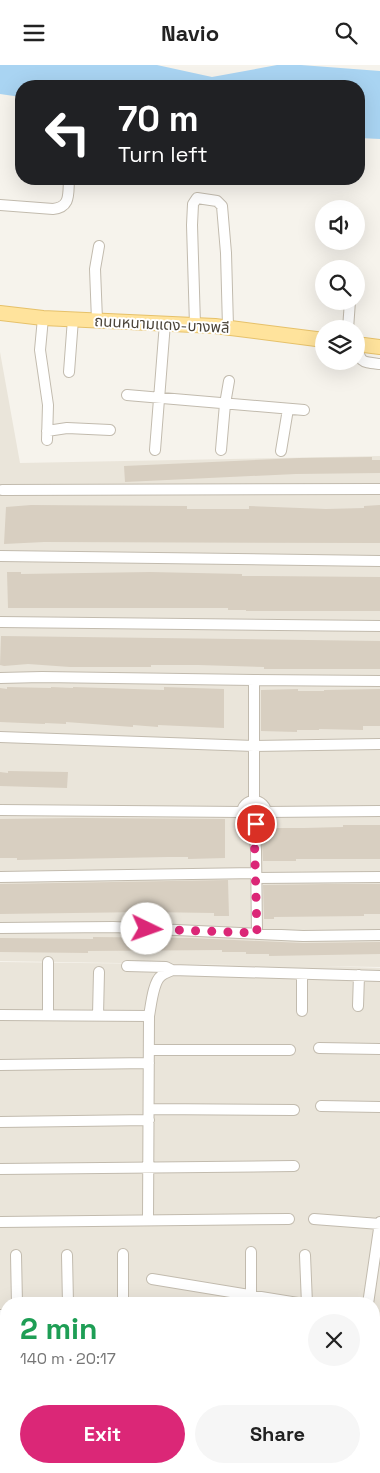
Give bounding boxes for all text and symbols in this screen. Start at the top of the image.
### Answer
icon: menu [20,19,48,47]
text: Navio [161,19,219,47]
icon: search [332,19,360,47]
text: 70 m [118,97,199,141]
icon: left [35,100,100,165]
text: Turn left [118,140,208,168]
map controls [315,200,365,370]
button: sound [315,200,365,250]
button: search [315,260,365,310]
street label: ถนนหนามแดง-บางพลี [94,311,230,337]
button: layers [315,320,365,370]
pin [235,803,277,845]
icon: arrive [242,810,270,838]
position arrow [120,902,172,954]
text: 2 min [20,1309,98,1348]
button: close [308,1314,360,1366]
text: 140 m · 20:17 [20,1348,116,1369]
button: Exit [20,1405,185,1463]
button: Share [195,1405,360,1463]

